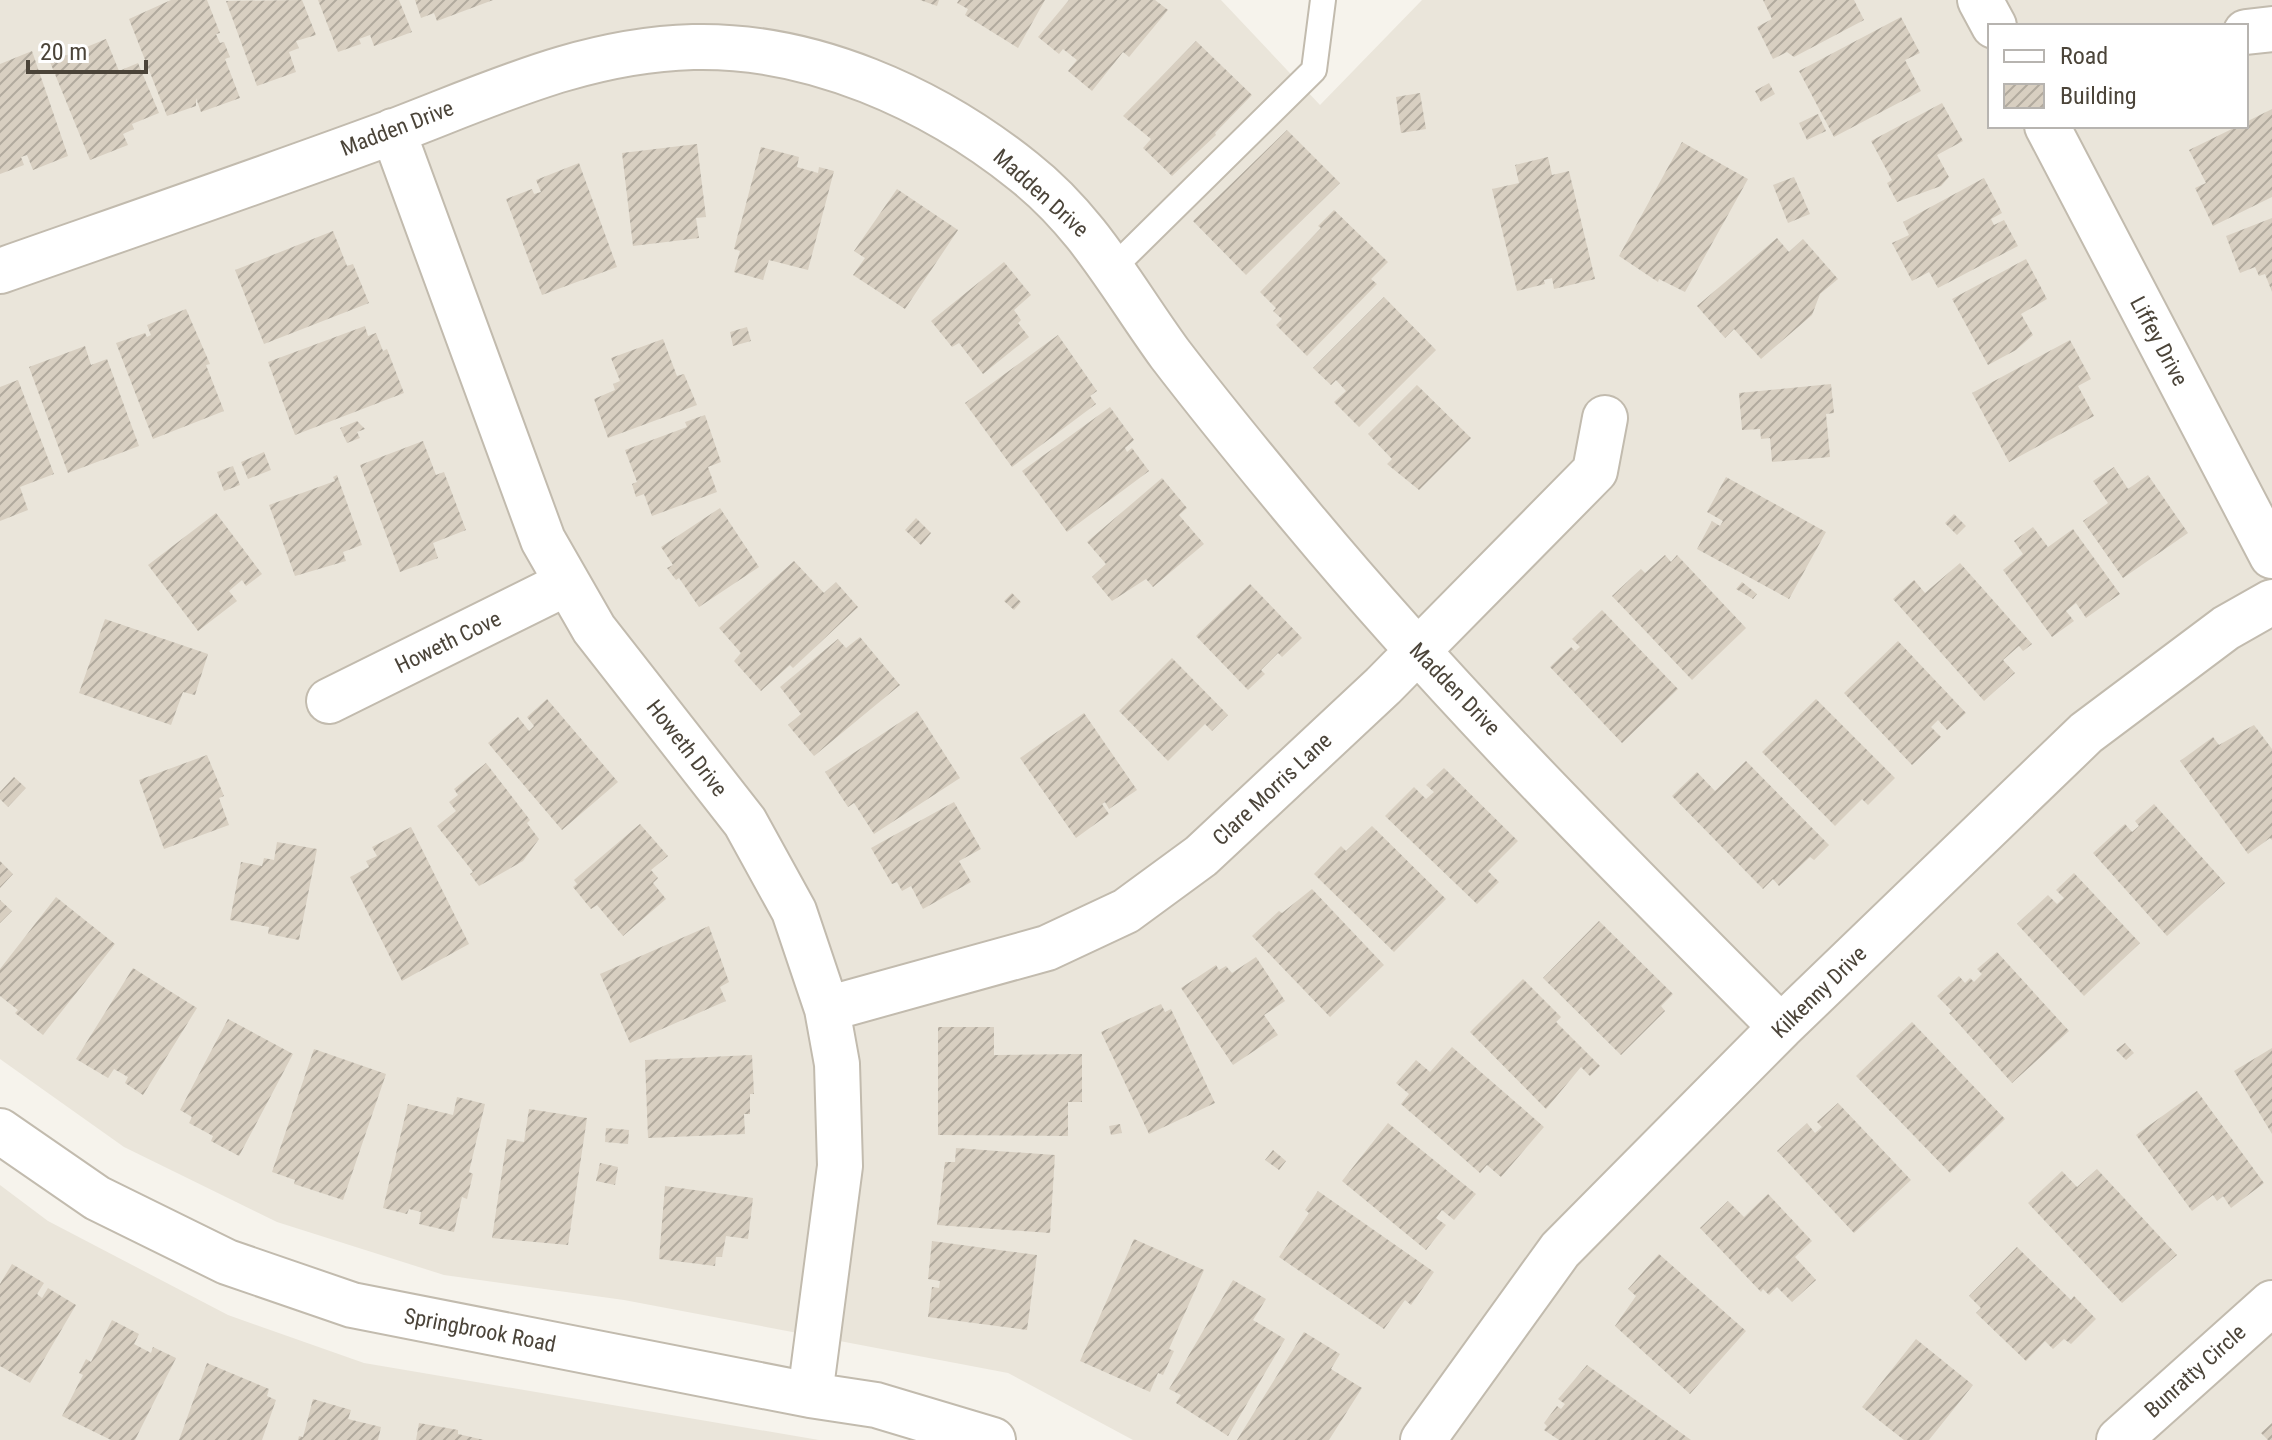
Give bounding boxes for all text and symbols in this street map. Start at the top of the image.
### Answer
scale bar [28,24,146,74]
legend [1988,24,2248,128]
text: 20 m [40,38,87,66]
text: Road [2060,42,2108,70]
text: Building [2060,82,2137,110]
street label: Madden Drive [337,95,457,161]
street label: Madden Drive [988,144,1094,242]
street label: Liffey Drive [2125,292,2193,390]
street label: Howeth Cove [391,606,505,678]
street label: Madden Drive [1405,638,1505,740]
street label: Howeth Drive [642,695,732,801]
street label: Clare Morris Lane [1207,728,1337,850]
street label: Kilkenny Drive [1767,941,1871,1043]
street label: Springbrook Road [402,1303,558,1357]
street label: Bunratty Circle [2139,1319,2251,1423]

